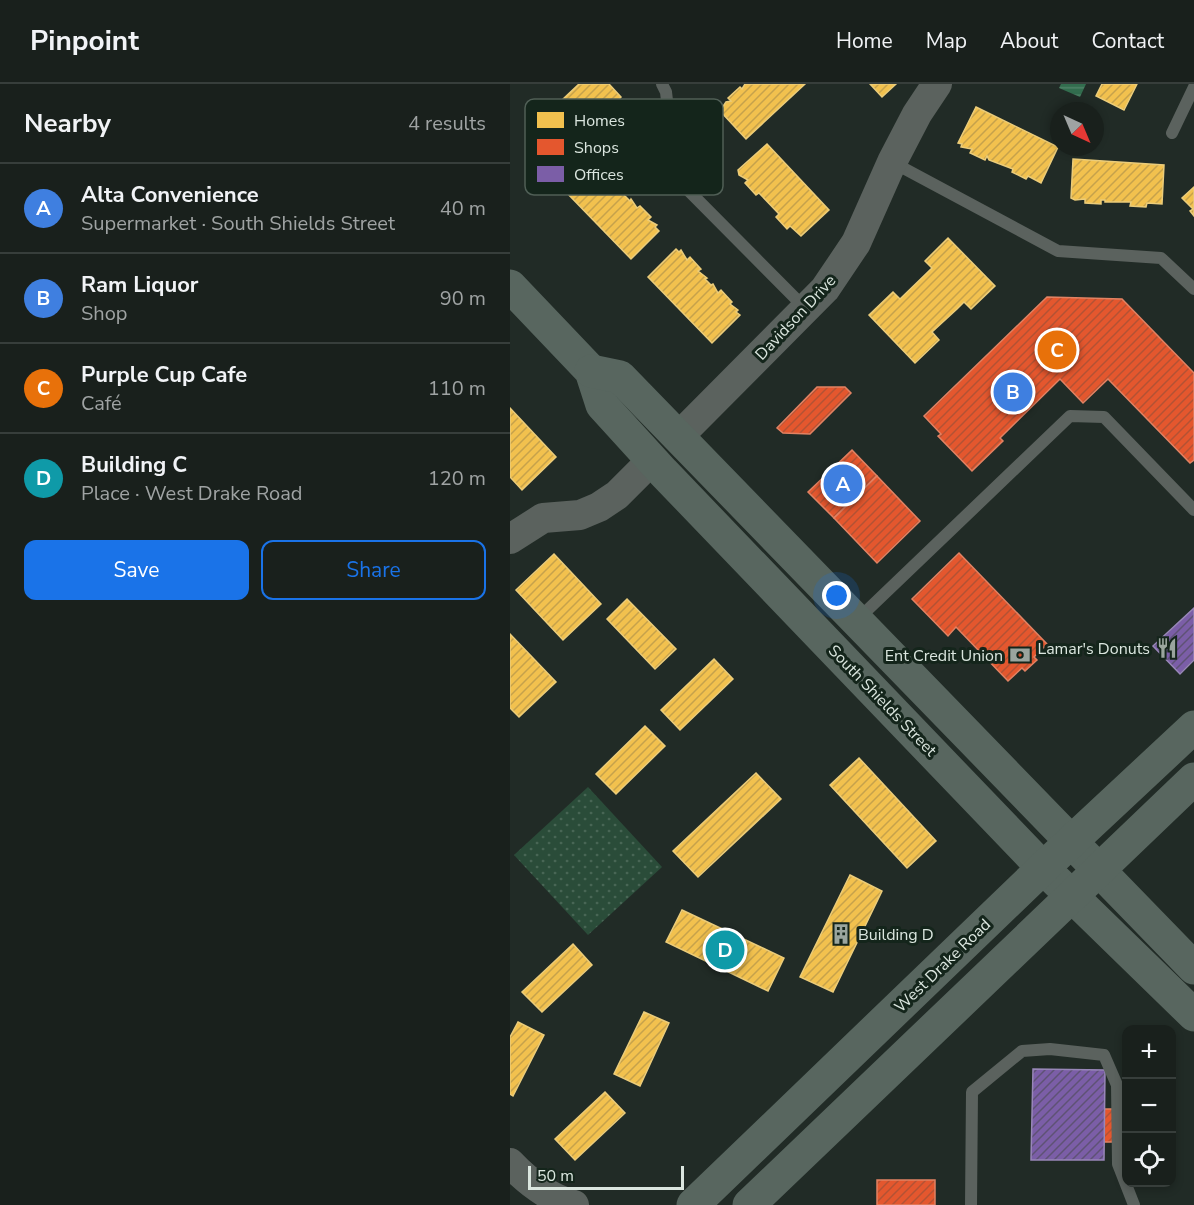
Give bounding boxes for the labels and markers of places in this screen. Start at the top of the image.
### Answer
pin: C [1038,328,1076,372]
pin: B [994,370,1032,414]
pin: A [824,462,862,506]
restaurant icon: Lamar's Donuts [1155,636,1179,660]
place label: Lamar's Donuts [1037,638,1150,660]
bank icon: Ent Credit Union [1008,643,1032,667]
place label: Ent Credit Union [885,645,1003,667]
building icon: Building D [829,922,853,946]
place label: Building D [858,924,934,946]
pin: D [706,928,744,972]

